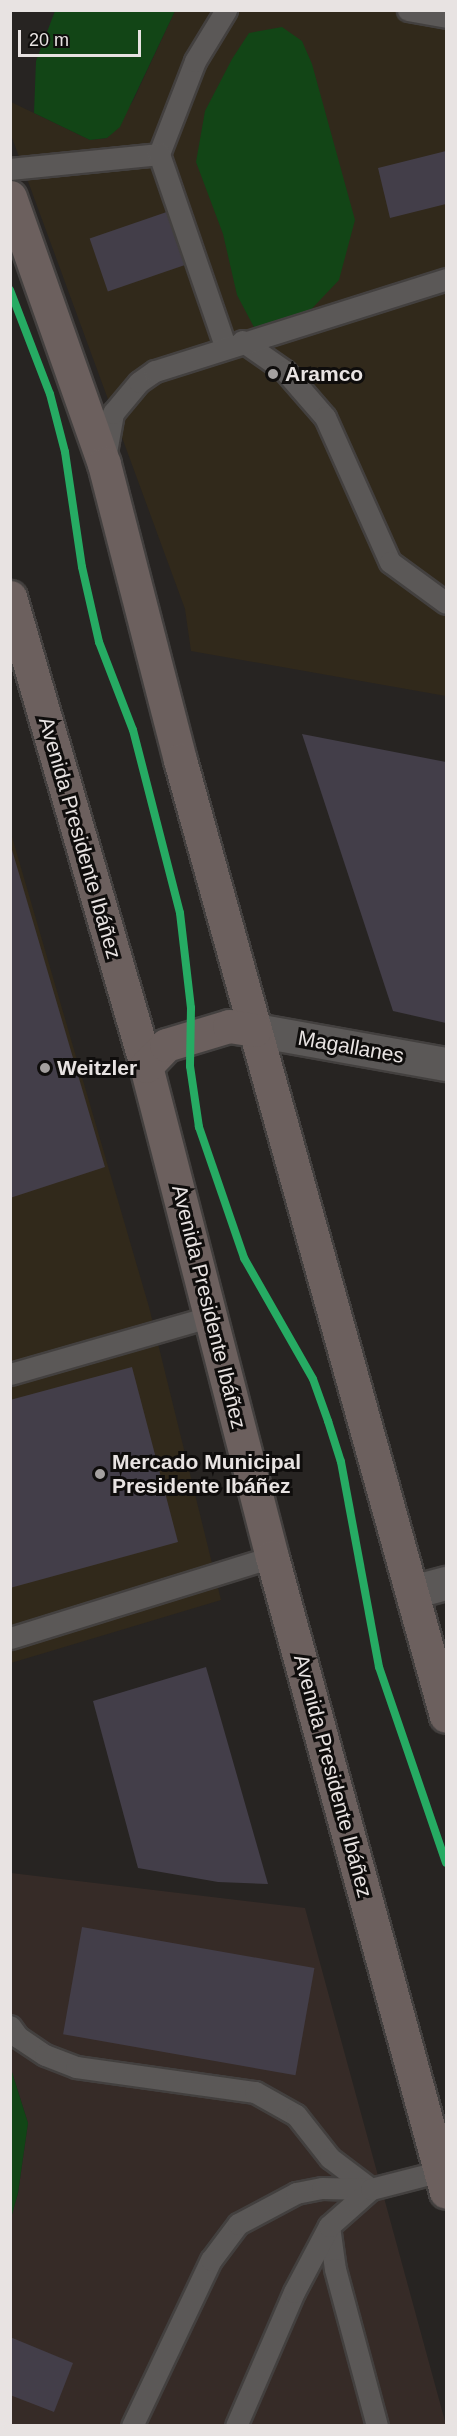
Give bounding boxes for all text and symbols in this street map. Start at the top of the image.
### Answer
scale bar [21,18,144,56]
text: 20 m [29,30,69,50]
place label: Aramco [285,361,363,387]
marker: Aramco [266,367,280,381]
street label: Avenida Presidente Ibáñez [33,714,127,962]
street label: Magallanes [296,1025,406,1069]
place label: Weitzler [57,1055,137,1081]
marker: Weitzler [38,1061,52,1075]
street label: Avenida Presidente Ibáñez [166,1182,252,1432]
place label: Mercado Municipal Presidente Ibáñez [112,1449,301,1499]
marker: Mercado Municipal Presidente Ibáñez [93,1467,107,1481]
street label: Avenida Presidente Ibáñez [288,1652,378,1900]

